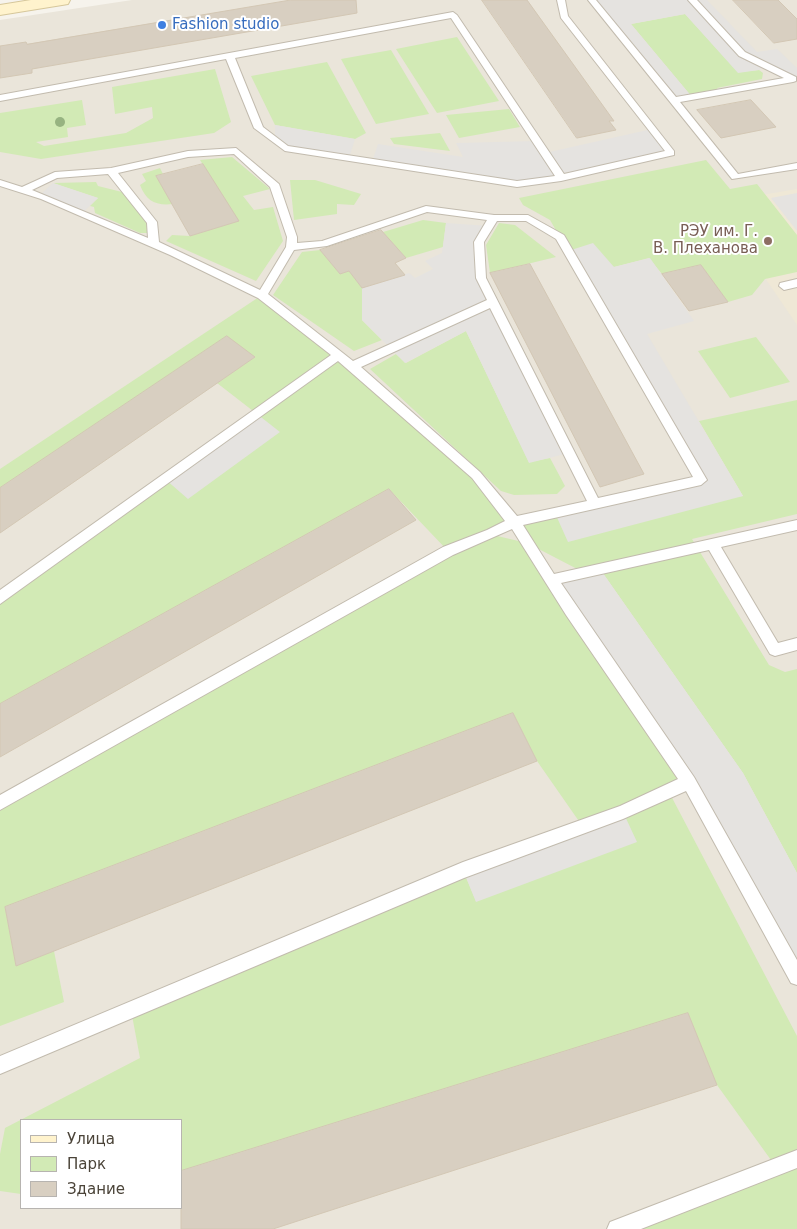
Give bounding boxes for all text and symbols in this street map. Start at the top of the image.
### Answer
place label: Fashion studio [172,16,279,34]
marker: Fashion studio [156,19,168,31]
place label: РЭУ им. Г. В. Плеханова [653,223,758,258]
marker: РЭУ им. Г. В. Плеханова [762,235,774,247]
legend [20,1119,182,1209]
text: Улица [67,1130,115,1148]
text: Парк [67,1155,106,1173]
text: Здание [67,1180,125,1198]

